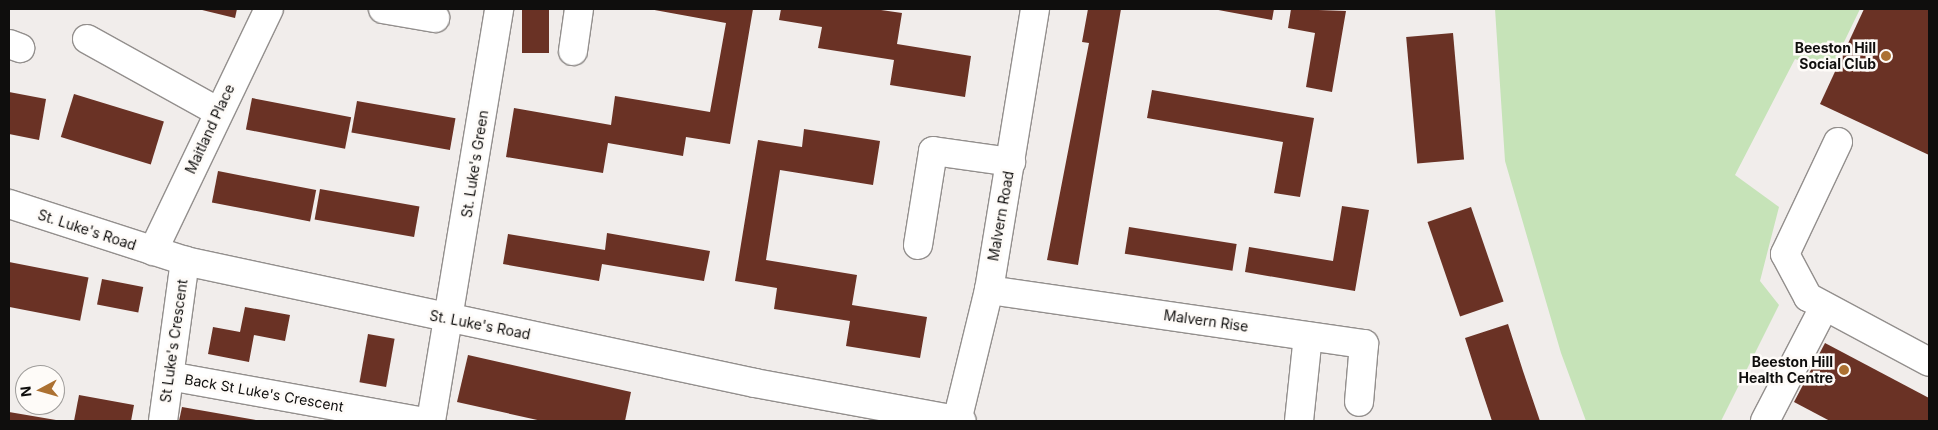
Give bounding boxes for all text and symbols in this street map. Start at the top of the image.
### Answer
place label: Beeston Hill Social Club [1795,40,1876,72]
marker: Beeston Hill Social Club [1880,50,1892,62]
street label: Maitland Place [182,82,238,176]
street label: St. Luke's Green [458,109,492,219]
street label: Malvern Road [985,170,1017,262]
street label: St. Luke's Road [36,206,138,254]
street label: St Luke's Crescent [157,278,191,404]
street label: St. Luke's Road [428,307,532,343]
street label: Malvern Rise [1163,307,1249,335]
place label: Beeston Hill Health Centre [1739,354,1833,387]
marker: Beeston Hill Health Centre [1837,363,1851,377]
north arrow [15,365,65,415]
street label: Back St Luke's Crescent [183,371,345,415]
text: N [17,385,35,398]

